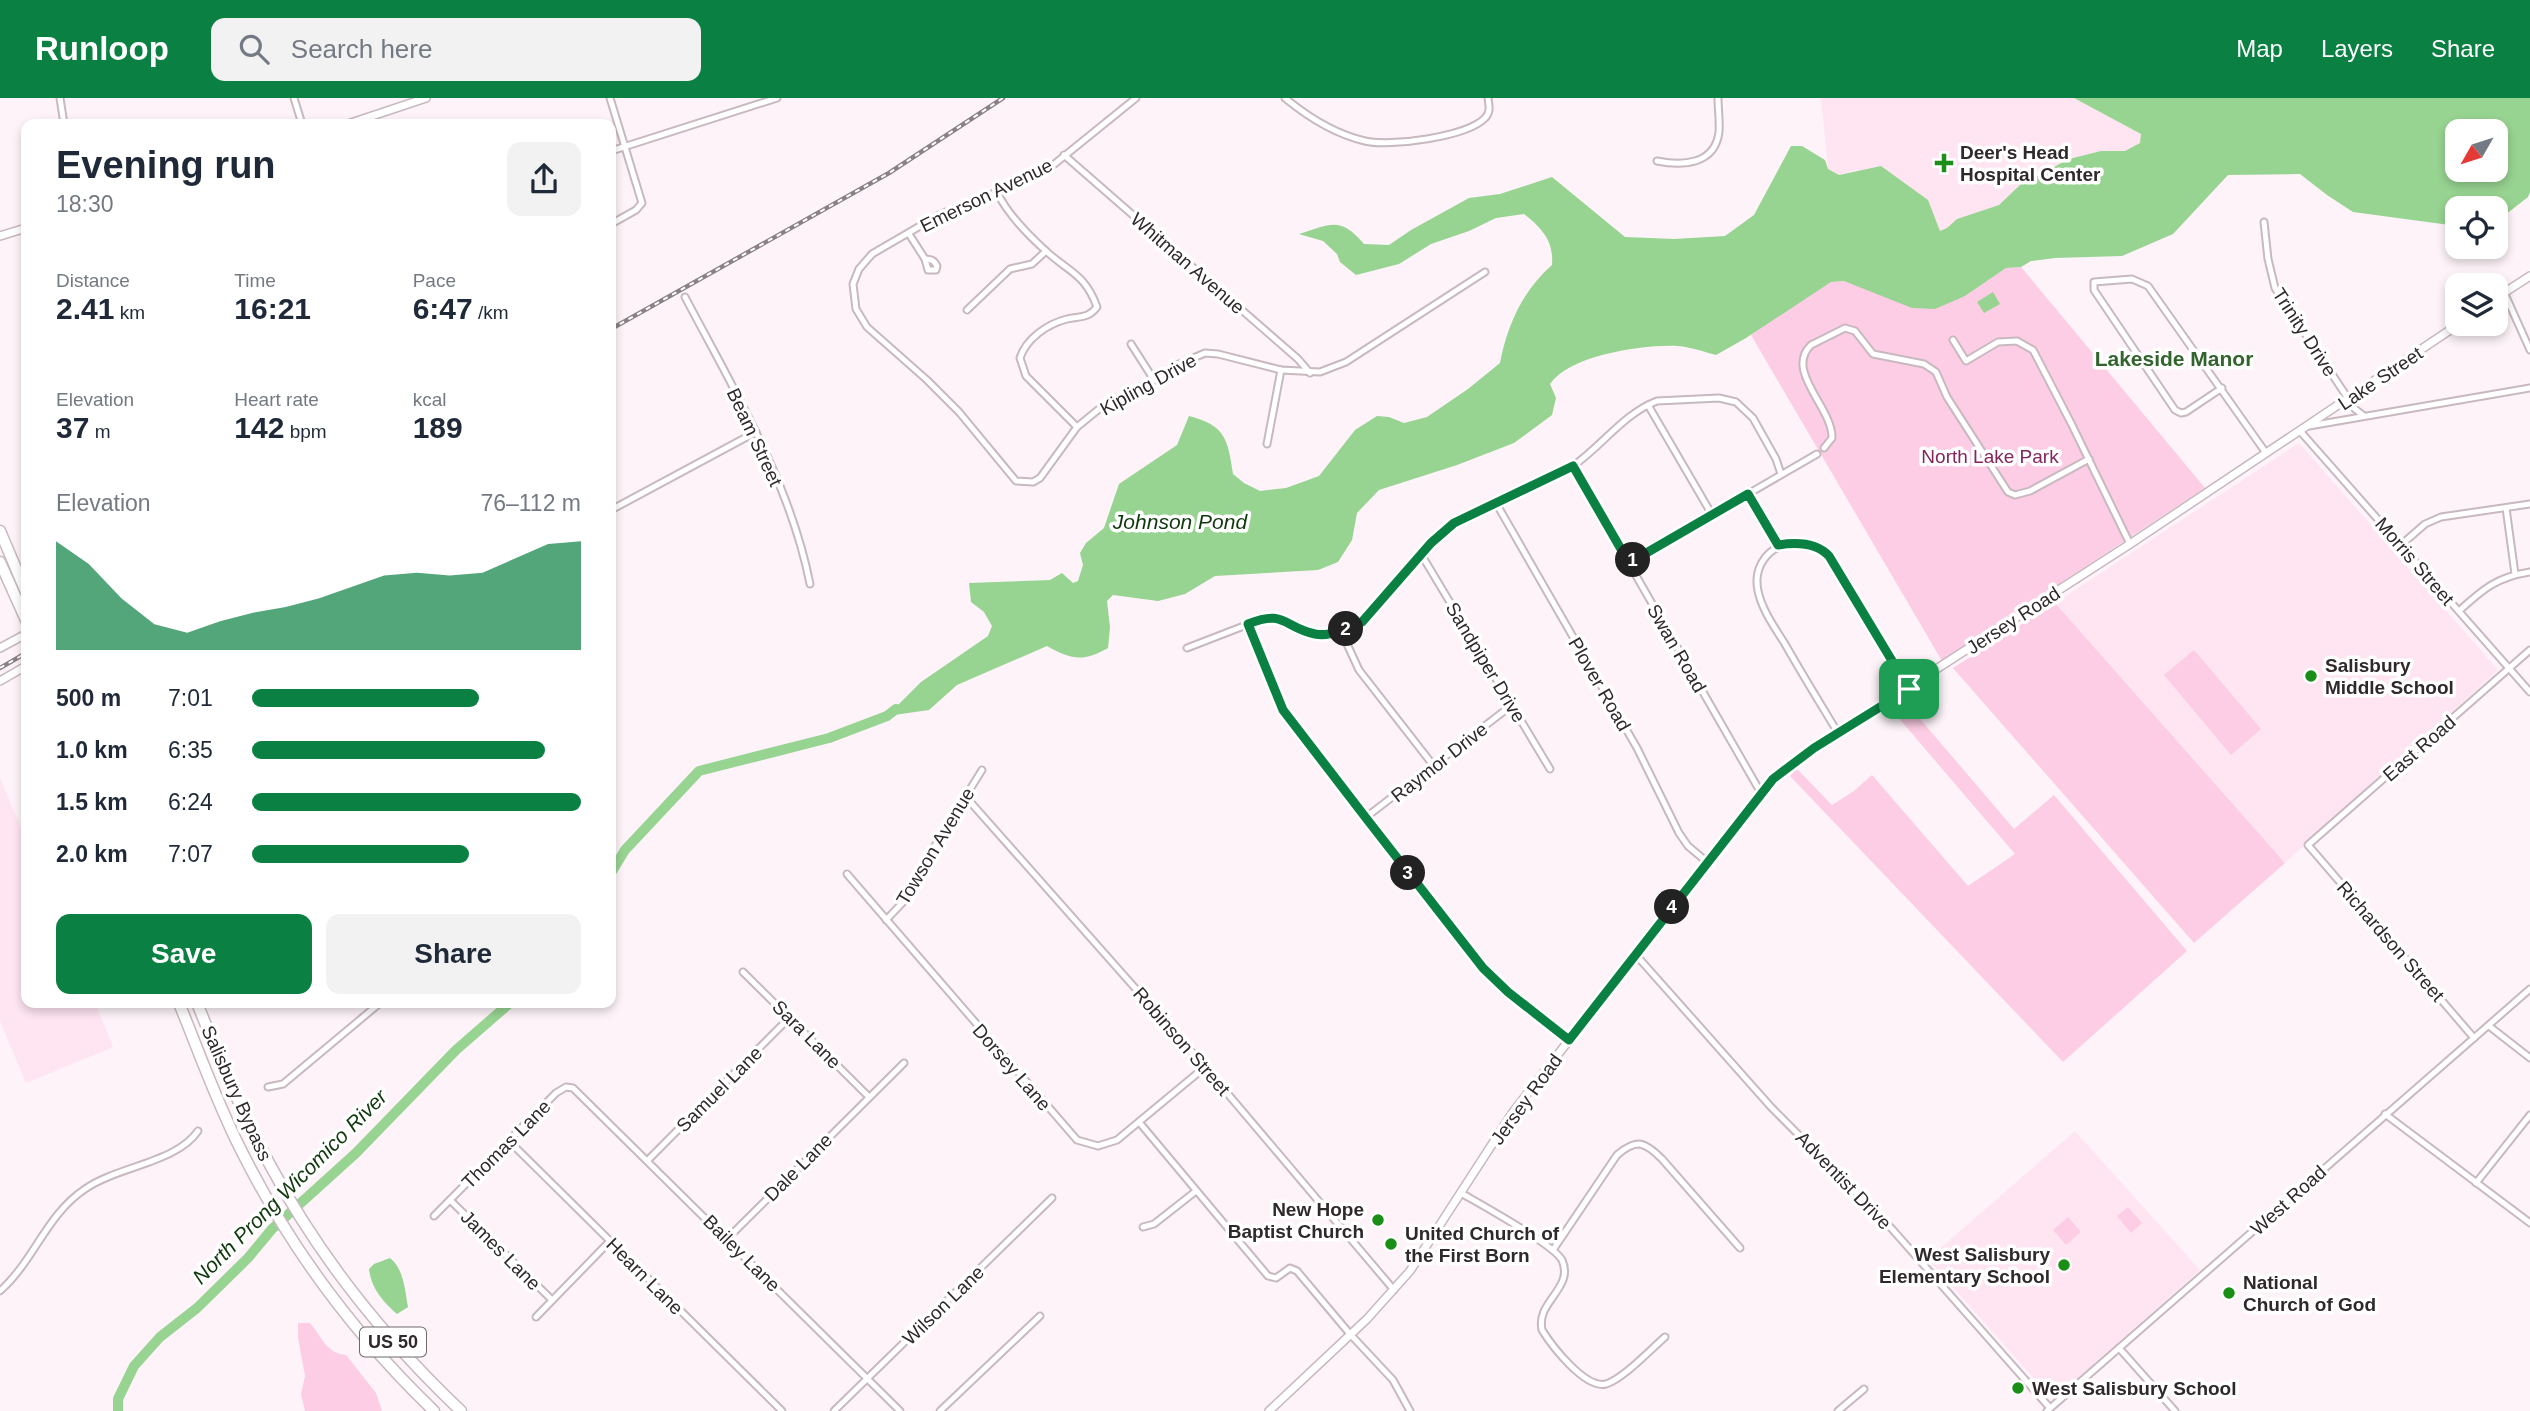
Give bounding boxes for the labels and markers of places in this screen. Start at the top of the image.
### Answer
place label: Deer's Head Hospital Center [1960,142,2101,185]
marker: Deer's Head Hospital Center [1934,153,1954,173]
pin: 1 [1616,542,1650,578]
pin: 2 [1328,612,1364,646]
place label: Salisbury Middle School [2325,655,2454,698]
pin [1879,659,1939,719]
marker: Salisbury Middle School [2303,668,2319,684]
pin: 3 [1390,856,1426,890]
pin: 4 [1654,890,1690,924]
place label: New Hope Baptist Church [1228,1199,1364,1242]
marker: New Hope Baptist Church [1370,1212,1386,1228]
place label: United Church of the First Born [1405,1223,1560,1266]
marker: United Church of the First Born [1383,1236,1399,1252]
place label: West Salisbury Elementary School [1879,1244,2050,1287]
marker: West Salisbury Elementary School [2056,1257,2072,1273]
place label: National Church of God [2243,1272,2376,1315]
marker: National Church of God [2221,1285,2237,1301]
place label: West Salisbury School [2032,1378,2236,1399]
marker: West Salisbury School [2010,1380,2026,1396]

